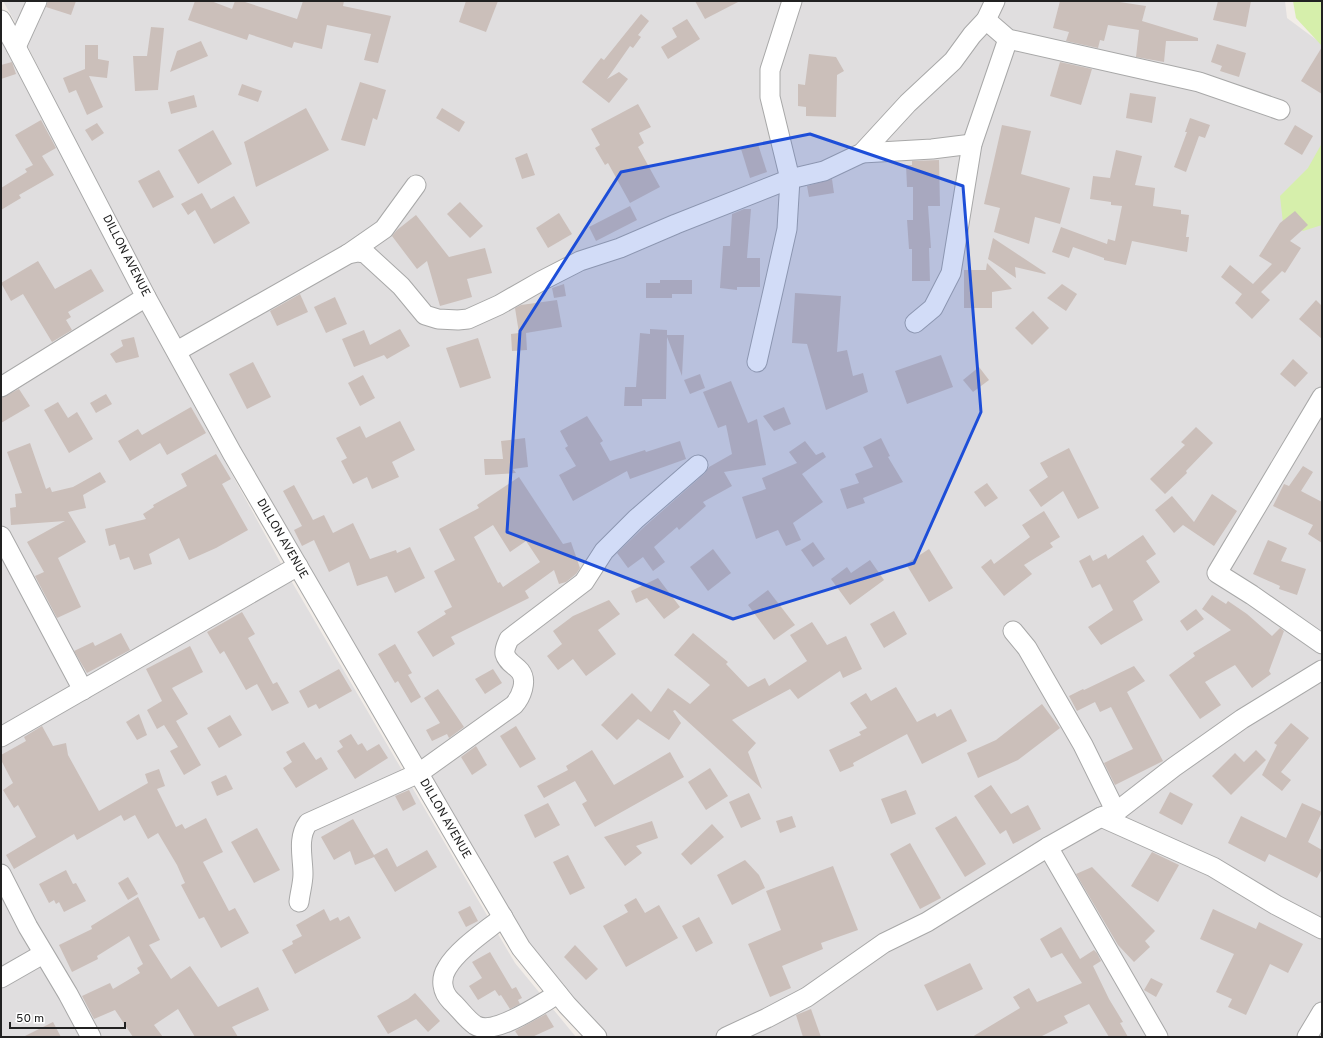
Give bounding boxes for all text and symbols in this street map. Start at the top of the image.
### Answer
street label: DILLON AVENUE [98,212,154,300]
street label: DILLON AVENUE [253,496,311,582]
street label: DILLON AVENUE [416,776,474,862]
scale bar [10,1004,125,1030]
text: 50 m [16,1011,44,1027]

